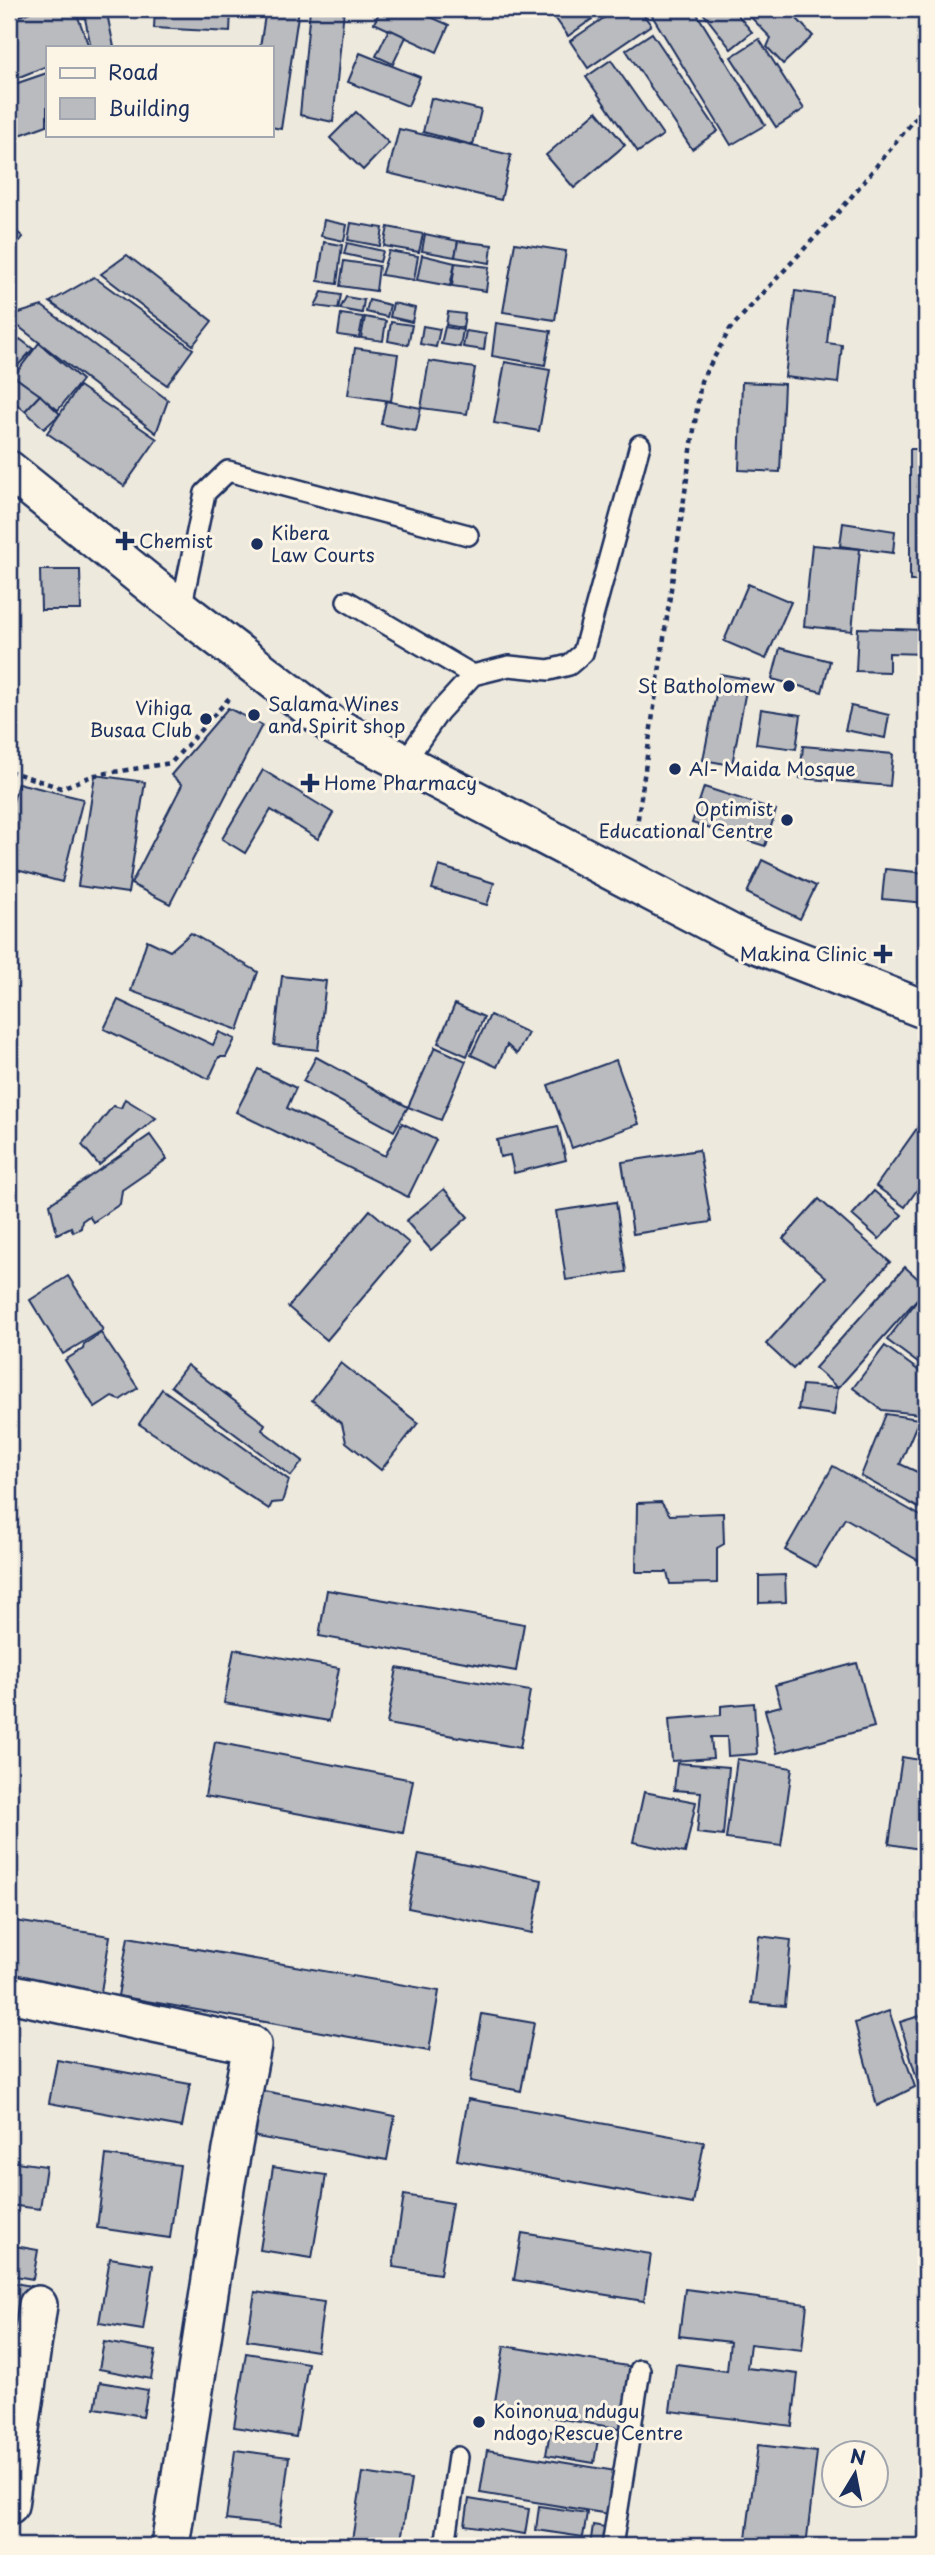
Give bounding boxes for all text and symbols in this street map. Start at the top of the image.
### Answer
legend [46,46,273,136]
text: Road [108,55,159,87]
text: Building [108,91,190,123]
place label: Kibera Law Courts [271,518,375,568]
place label: Chemist [139,526,213,554]
marker: Chemist [117,533,133,549]
marker: Kibera Law Courts [249,536,265,552]
place label: St Batholomew [637,671,775,699]
marker: St Batholomew [781,678,797,694]
place label: Salama Wines and Spirit shop [268,689,405,739]
place label: Vihiga Busaa Club [90,693,192,743]
marker: Salama Wines and Spirit shop [246,707,262,723]
marker: Vihiga Busaa Club [198,711,214,727]
place label: Al- Maida Mosque [689,754,856,782]
marker: Al- Maida Mosque [667,761,683,777]
place label: Home Pharmacy [324,768,477,796]
marker: Home Pharmacy [302,775,318,791]
place label: Optimist Educational Centre [599,794,773,844]
marker: Optimist Educational Centre [779,812,795,828]
place label: Makina Clinic [740,939,867,967]
marker: Makina Clinic [873,944,893,964]
place label: Koinonua ndugu ndogo Rescue Centre [493,2396,683,2446]
marker: Koinonua ndugu ndogo Rescue Centre [471,2414,487,2430]
north arrow [820,2440,890,2510]
text: N [848,2441,868,2471]

